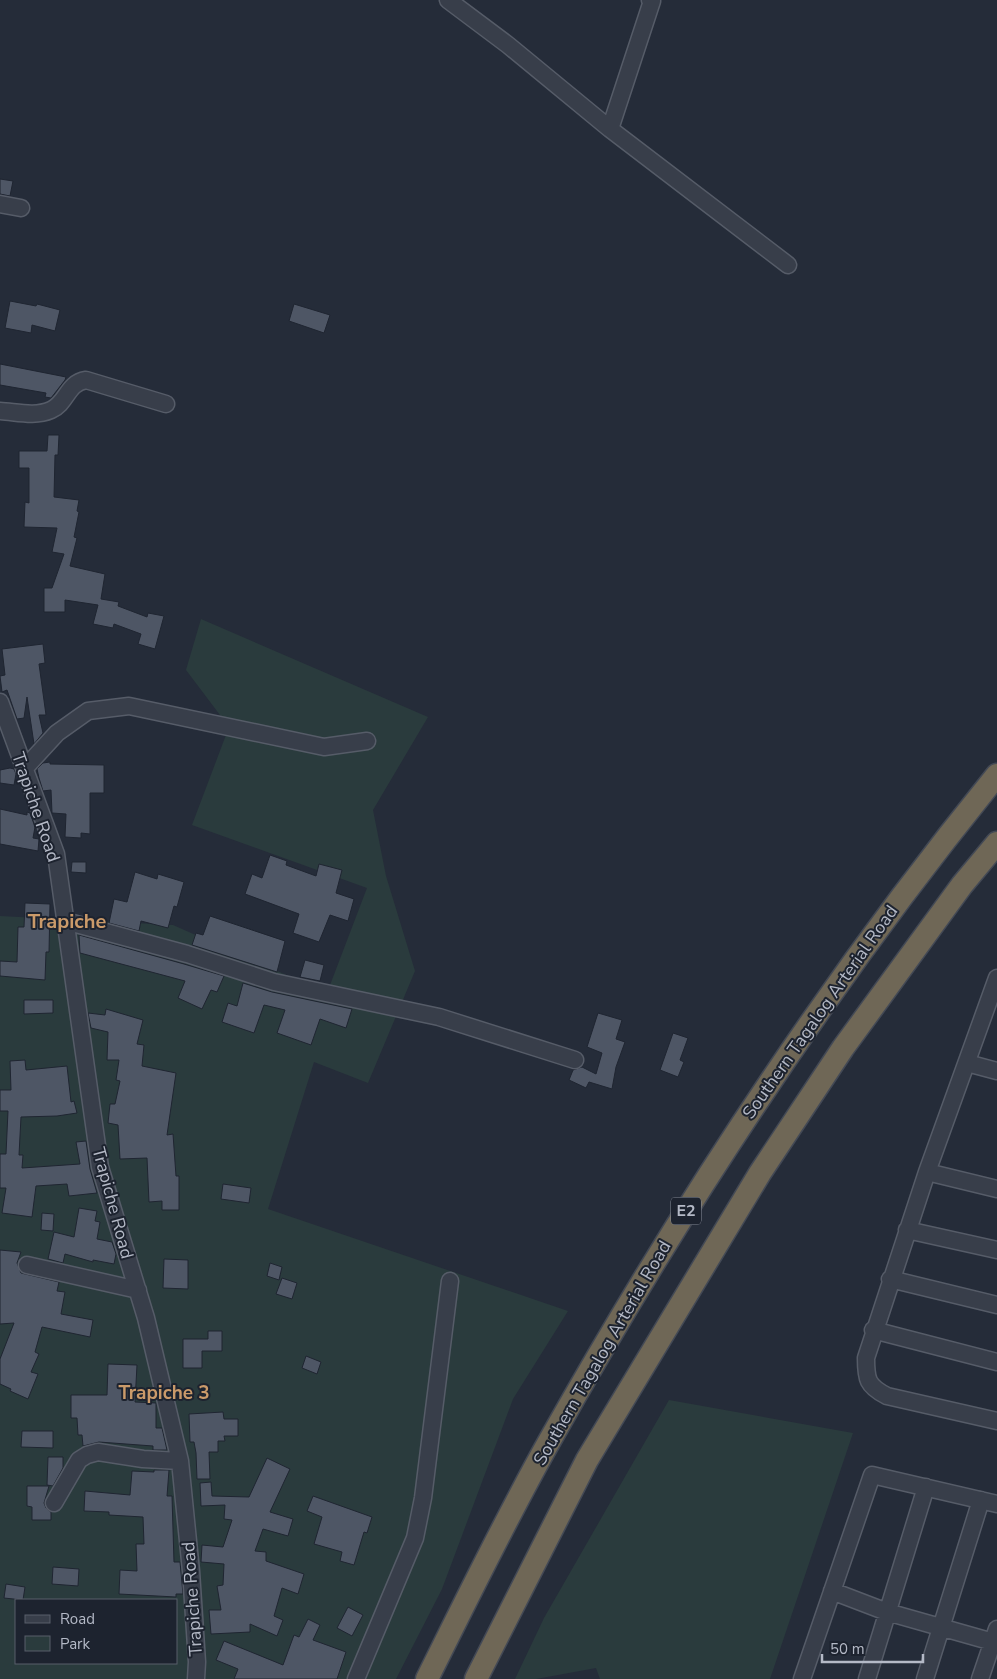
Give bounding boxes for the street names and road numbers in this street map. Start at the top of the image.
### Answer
street label: Trapiche Road [6,749,66,865]
street label: Southern Tagalog Arterial Road [737,900,903,1124]
street label: Trapiche Road [87,1145,139,1261]
road number: E2 [671,1198,701,1224]
street label: Southern Tagalog Arterial Road [528,1236,676,1470]
street label: Trapiche Road [176,1541,208,1657]

